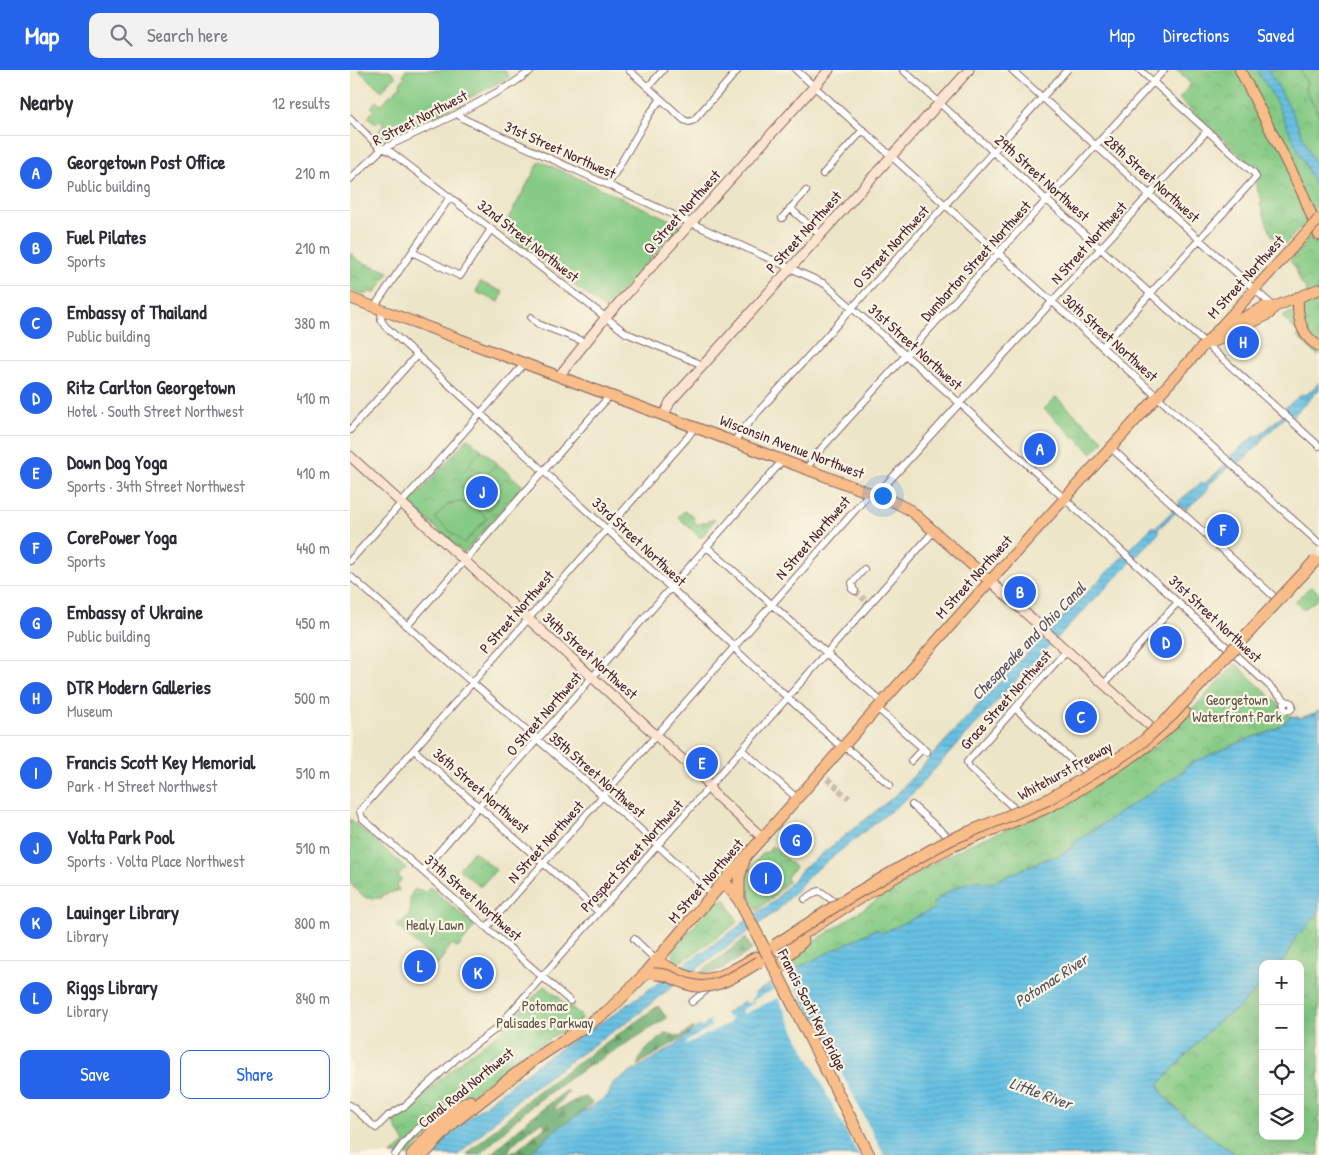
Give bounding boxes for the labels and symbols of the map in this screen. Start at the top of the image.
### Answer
street label: R Street Northwest [369,84,472,150]
street label: 31st Street Northwest [501,116,620,184]
street label: 29th Street Northwest [990,129,1095,226]
street label: 28th Street Northwest [1100,130,1205,228]
street label: Q Street Northwest [638,164,726,258]
street label: P Street Northwest [761,185,847,277]
street label: 32nd Street Northwest [473,194,584,287]
street label: Dumbarton Street Northwest [916,195,1036,326]
street label: N Street Northwest [1046,196,1132,289]
street label: O Street Northwest [848,200,934,293]
street label: M Street Northwest [1202,230,1289,323]
street label: 30th Street Northwest [1058,289,1163,387]
street label: 31st Street Northwest [864,299,968,395]
pin: H [1227,323,1259,361]
street label: Wisconsin Avenue Northwest [717,409,868,484]
pin: A [1024,430,1056,468]
pin: J [466,473,498,511]
your location [870,483,896,509]
street label: N Street Northwest [770,491,856,584]
street label: 33rd Street Northwest [588,492,692,591]
pin: F [1207,511,1239,549]
street label: M Street Northwest [930,530,1017,623]
street label: P Street Northwest [475,565,559,658]
street label: 31st Street Northwest [1164,570,1267,668]
pin: B [1004,573,1036,611]
water label: Chesapeake and Ohio Canal [966,577,1091,705]
street label: 34th Street Northwest [538,607,643,704]
pin: D [1150,623,1182,661]
street label: Grace Street Northwest [955,645,1057,754]
street label: O Street Northwest [501,666,587,760]
park label: Georgetown Waterfront Park [1192,689,1282,727]
pin: C [1065,698,1097,736]
street label: 35th Street Northwest [545,727,651,823]
street label: Whitehurst Freeway [1014,736,1116,805]
street label: 36th Street Northwest [429,743,535,839]
pin: E [686,744,718,782]
street label: Prospect Street Northwest [575,794,689,917]
street label: N Street Northwest [503,795,589,888]
pin: G [780,821,812,859]
street label: M Street Northwest [663,833,749,928]
street label: 37th Street Northwest [420,849,527,946]
pin: I [750,859,782,897]
park label: Healy Lawn [406,914,464,935]
street label: Francis Scott Key Bridge [772,944,852,1074]
pin: L [404,947,436,985]
water label: Potomac River [1010,947,1093,1012]
pin: K [462,954,494,992]
park label: Potomac Palisades Parkway [496,995,594,1033]
street label: Canal Road Northwest [413,1042,519,1133]
water label: Little River [1007,1072,1077,1115]

